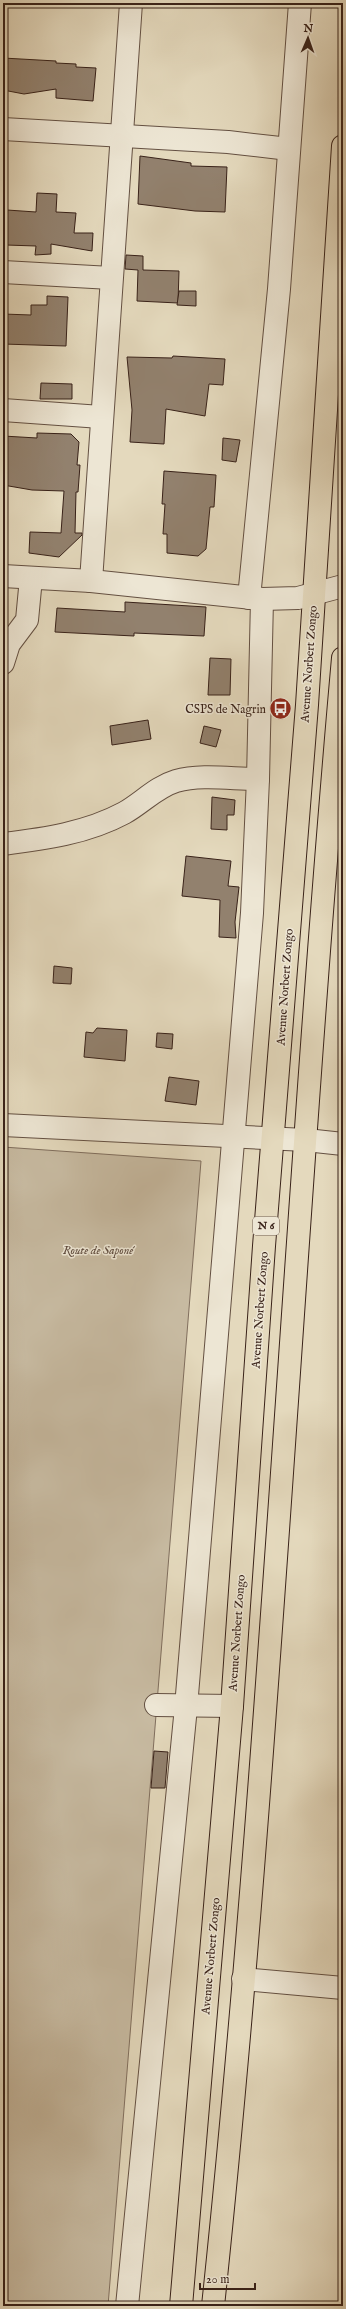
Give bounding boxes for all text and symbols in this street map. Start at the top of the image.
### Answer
north arrow [288,18,328,58]
text: N [302,22,314,36]
street label: Avenue Norbert Zongo [297,604,321,724]
bus stop icon: CSPS de Nagrin [268,696,294,722]
place label: CSPS de Nagrin [185,702,267,717]
street label: Avenue Norbert Zongo [273,927,297,1047]
road number: N 6 [253,1217,279,1235]
park label: Route de Saponé [63,1243,135,1258]
street label: Avenue Norbert Zongo [248,1250,272,1370]
street label: Avenue Norbert Zongo [225,1573,249,1693]
street label: Avenue Norbert Zongo [198,1896,224,2016]
scale bar [200,2265,255,2291]
text: 20 m [206,2272,229,2287]

